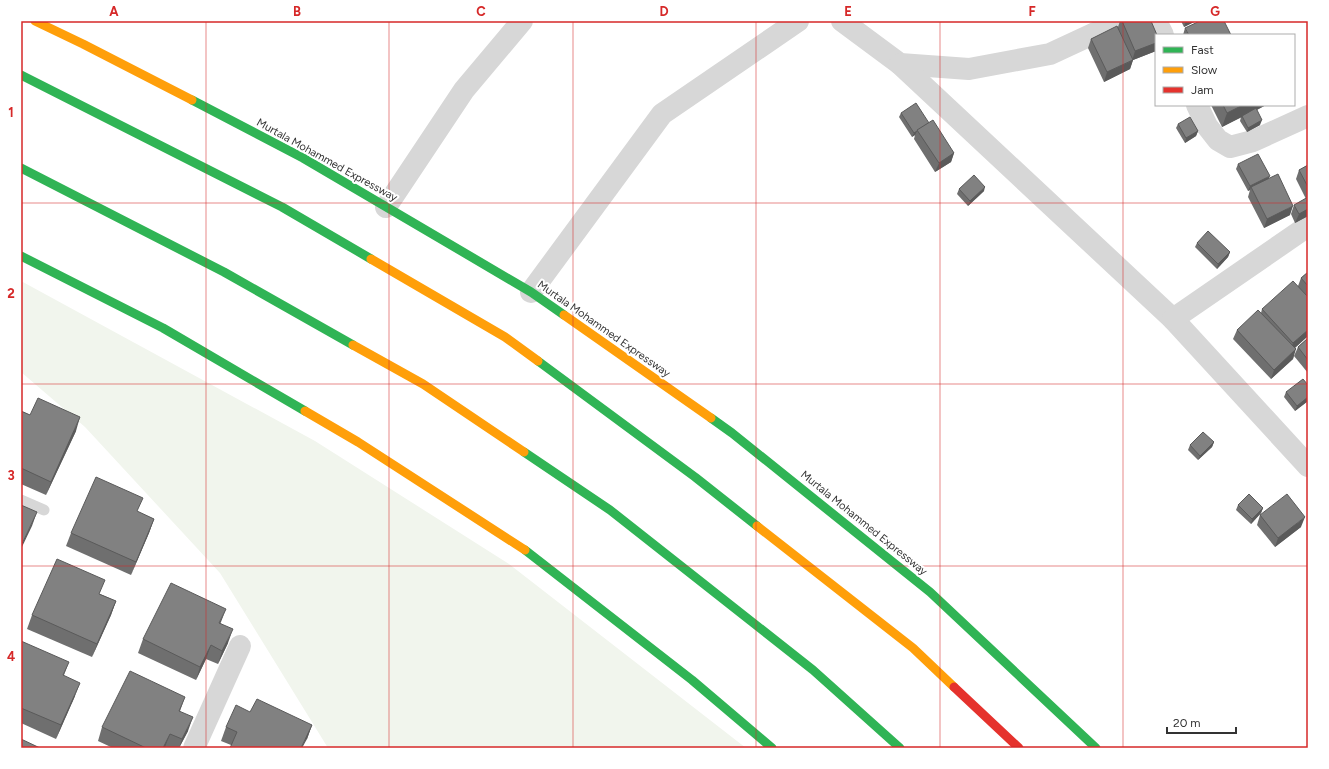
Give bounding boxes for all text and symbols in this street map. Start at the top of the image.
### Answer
text: A [109,4,119,19]
text: B [293,4,301,19]
text: C [476,4,486,19]
text: D [659,4,669,19]
text: E [844,4,852,19]
text: F [1028,4,1036,19]
text: G [1210,4,1220,19]
legend [1155,34,1295,106]
text: Fast [1191,43,1214,57]
text: Slow [1191,63,1218,77]
text: Jam [1191,83,1214,97]
text: 1 [8,105,14,120]
street label: Murtala Mohammed Expressway [254,116,400,204]
street label: Murtala Mohammed Expressway [535,278,673,380]
text: 2 [7,286,15,301]
text: 3 [7,468,15,483]
street label: Murtala Mohammed Expressway [798,468,930,578]
text: 4 [7,649,15,664]
scale bar [1167,709,1236,735]
text: 20 m [1173,716,1201,730]

